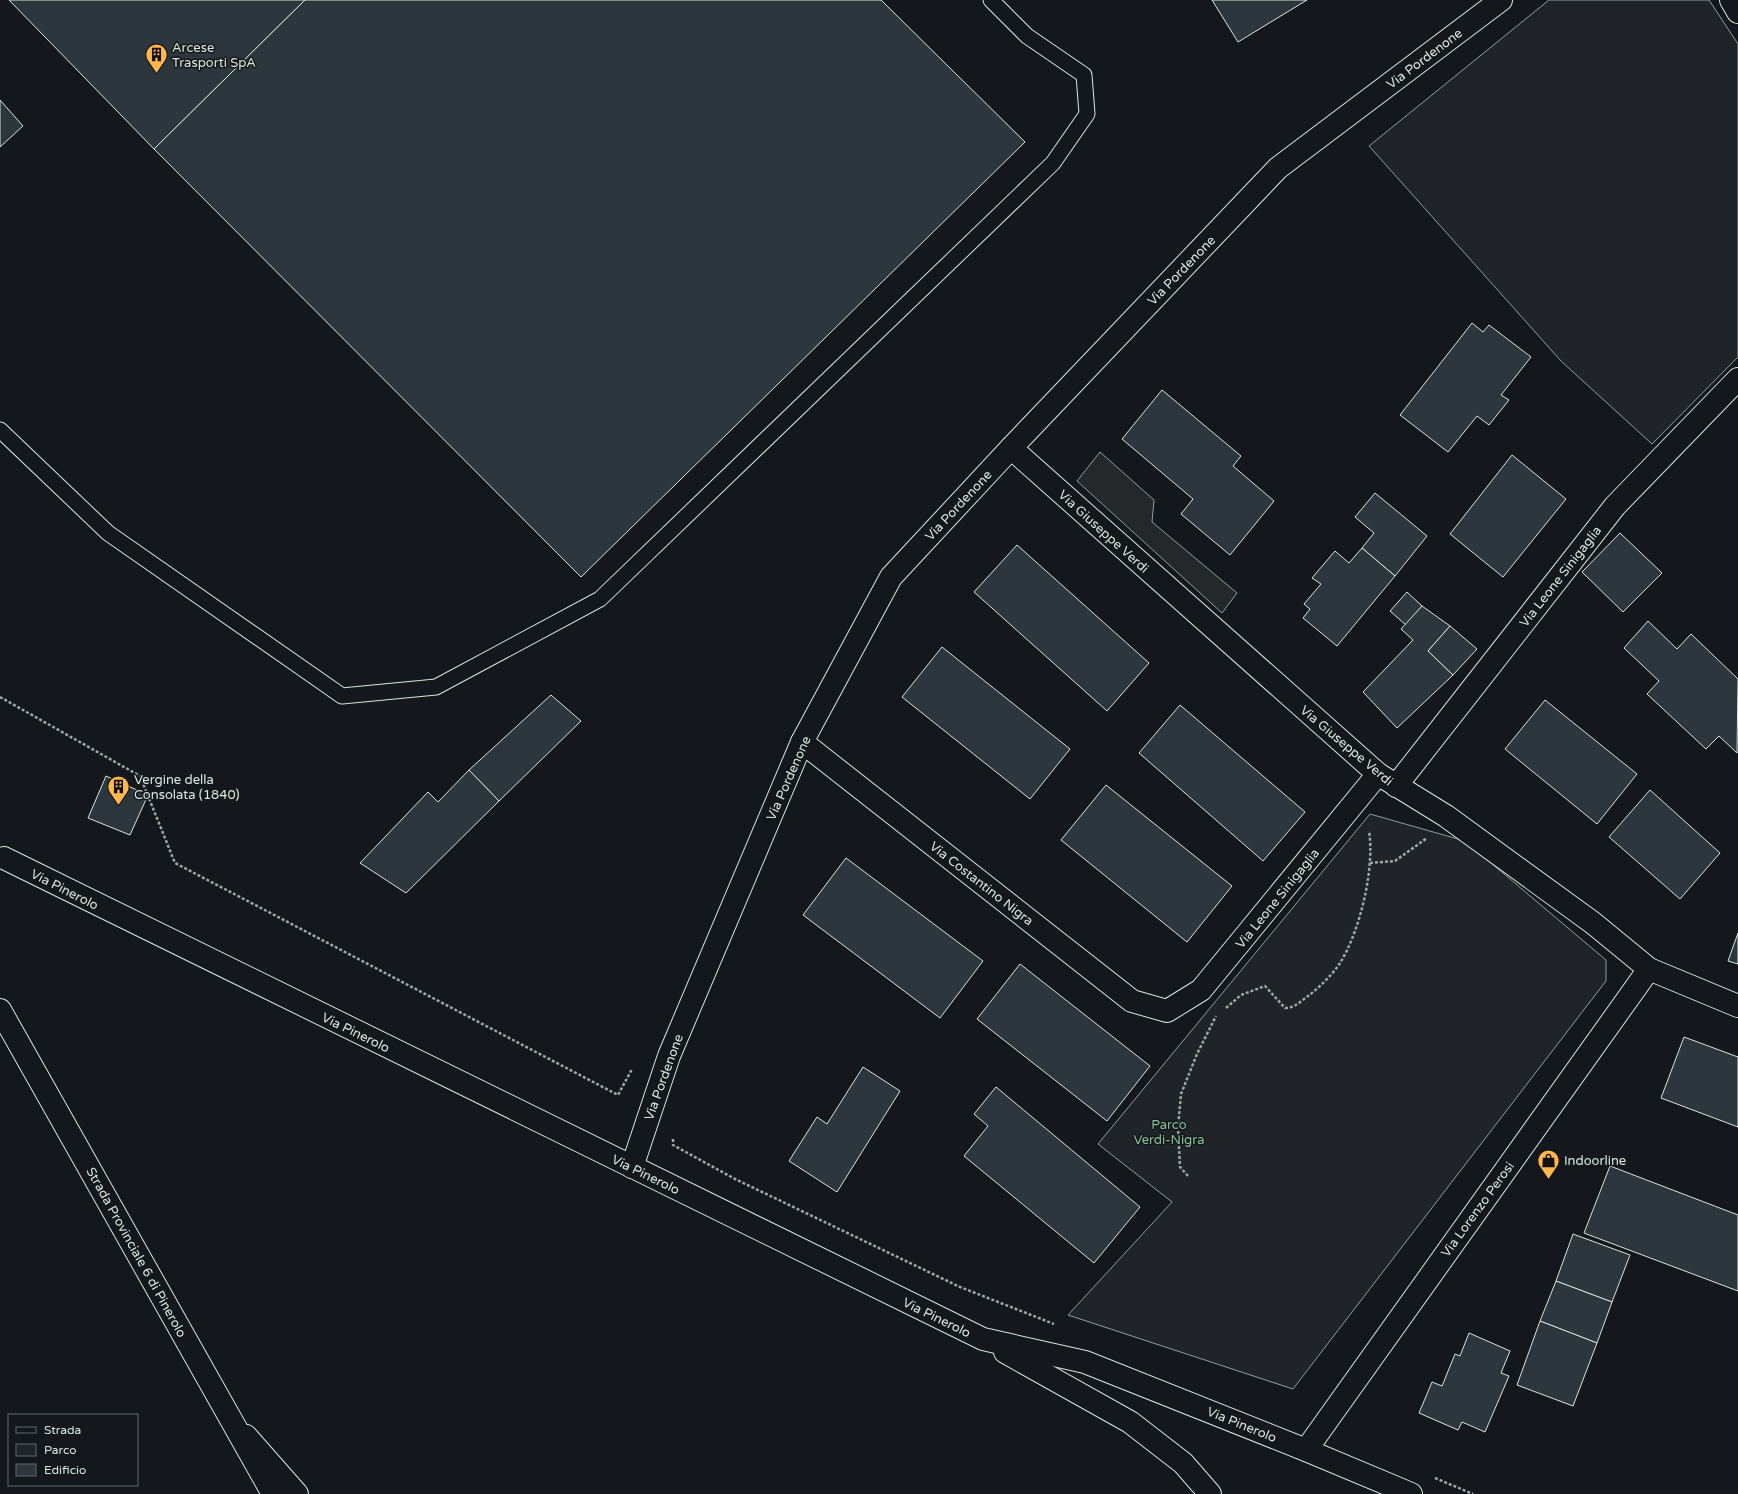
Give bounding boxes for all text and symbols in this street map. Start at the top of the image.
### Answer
street label: Via Pordenone [1384,25,1466,92]
place label: Arcese Trasporti SpA [172,40,256,71]
building icon: Arcese Trasporti SpA [143,41,169,74]
street label: Via Pordenone [1144,233,1219,309]
street label: Via Pordenone [922,467,996,544]
street label: Via Giuseppe Verdi [1055,487,1152,577]
street label: Via Leone Sinigaglia [1516,523,1605,630]
street label: Via Giuseppe Verdi [1297,702,1396,789]
street label: Via Pordenone [763,734,815,823]
place label: Vergine della Consolata (1840) [134,772,240,803]
building icon: Vergine della Consolata (1840) [105,773,131,806]
street label: Via Costantino Nigra [926,838,1036,929]
street label: Via Leone Sinigaglia [1233,845,1323,952]
street label: Via Pinerolo [28,866,101,914]
street label: Via Pinerolo [319,1010,392,1056]
street label: Via Pordenone [641,1032,687,1123]
park label: Parco Verdi-Nigra [1133,1117,1205,1148]
shop icon: Indoorline [1535,1147,1561,1180]
street label: Via Pinerolo [609,1152,682,1198]
place label: Indoorline [1564,1153,1626,1169]
street label: Via Lorenzo Perosi [1438,1159,1518,1260]
street label: Strada Provinciale 6 di Pinerolo [83,1165,190,1340]
street label: Via Pinerolo [900,1295,973,1341]
street label: Via Pinerolo [1204,1404,1279,1446]
legend [8,1414,138,1486]
text: Strada [44,1423,81,1437]
text: Parco [44,1443,77,1457]
text: Edificio [44,1463,86,1477]

